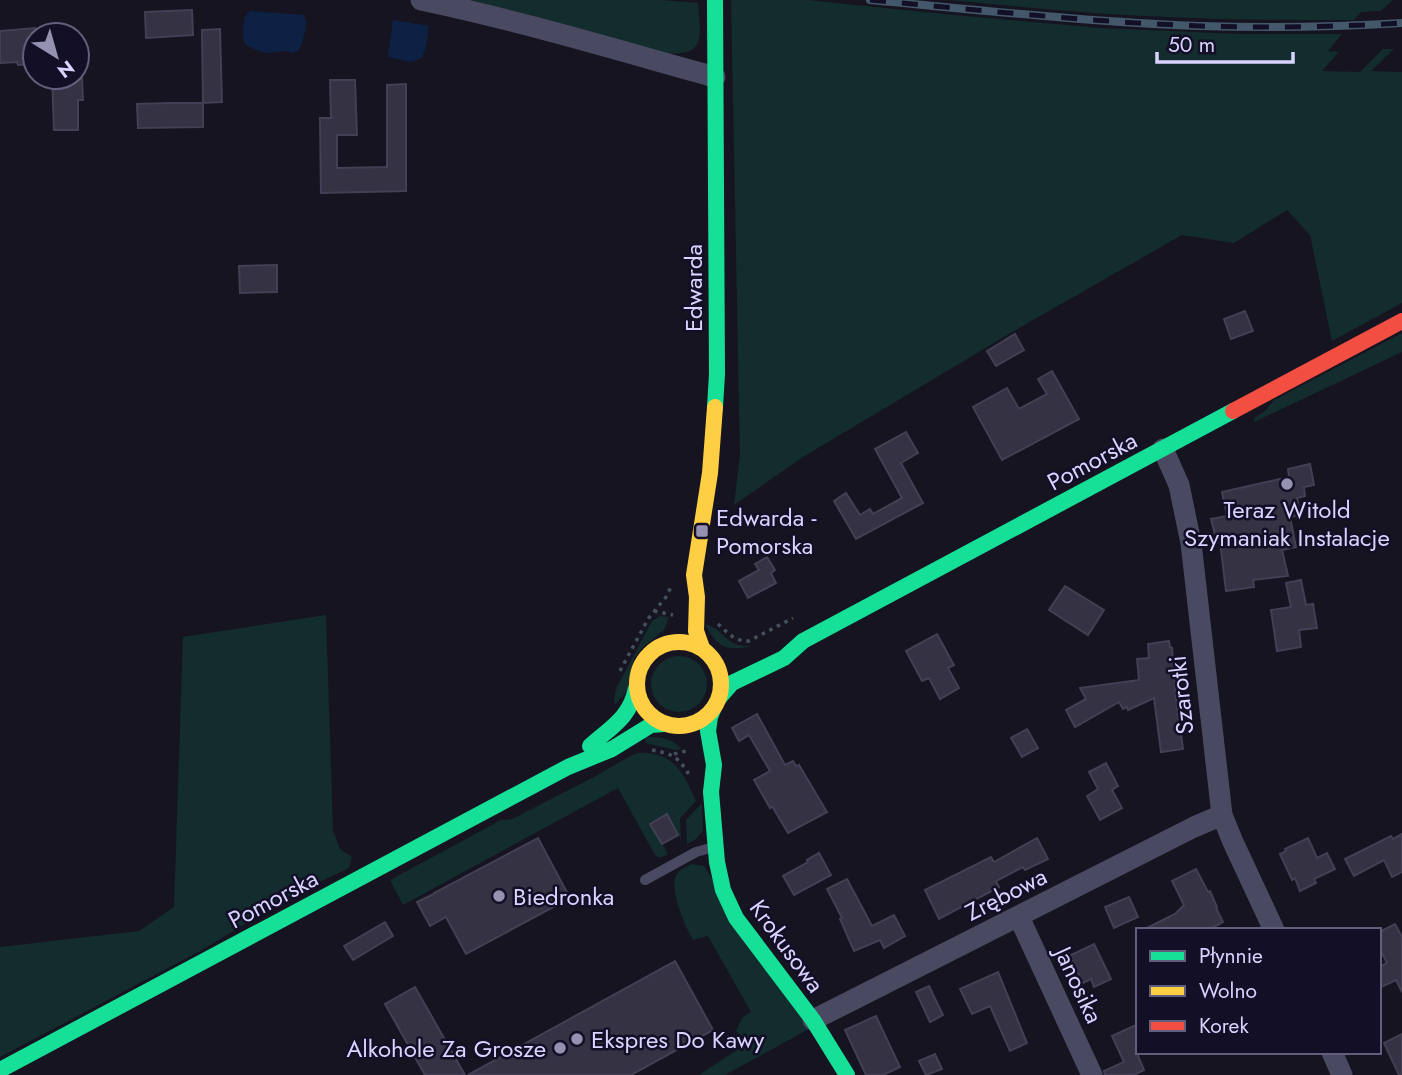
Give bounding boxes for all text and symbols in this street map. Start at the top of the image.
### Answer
north arrow [21,21,91,91]
scale bar [1157,21,1294,65]
text: 50 m [1168,30,1215,60]
text: N [52,54,80,85]
street label: Edwarda [676,244,711,332]
street label: Pomorska [1041,423,1143,499]
marker: Teraz Witold Szymaniak Instalacje [1279,476,1295,492]
place label: Teraz Witold Szymaniak Instalacje [1184,492,1390,555]
place label: Edwarda - Pomorska [716,500,816,563]
marker: Edwarda - Pomorska [694,523,710,539]
street label: Szarotki [1159,654,1203,736]
street label: Zrębowa [959,859,1053,929]
street label: Pomorska [222,861,324,937]
place label: Biedronka [513,879,614,914]
marker: Biedronka [491,888,507,904]
street label: Krokusowa [741,892,833,1000]
legend [1136,928,1381,1054]
street label: Janosika [1045,938,1112,1029]
text: Płynnie [1199,941,1263,971]
text: Wolno [1199,976,1257,1006]
text: Korek [1199,1011,1249,1041]
place label: Ekspres Do Kawy [591,1022,765,1057]
place label: Alkohole Za Grosze [346,1031,546,1066]
marker: Ekspres Do Kawy [569,1031,585,1047]
marker: Alkohole Za Grosze [552,1040,568,1056]

